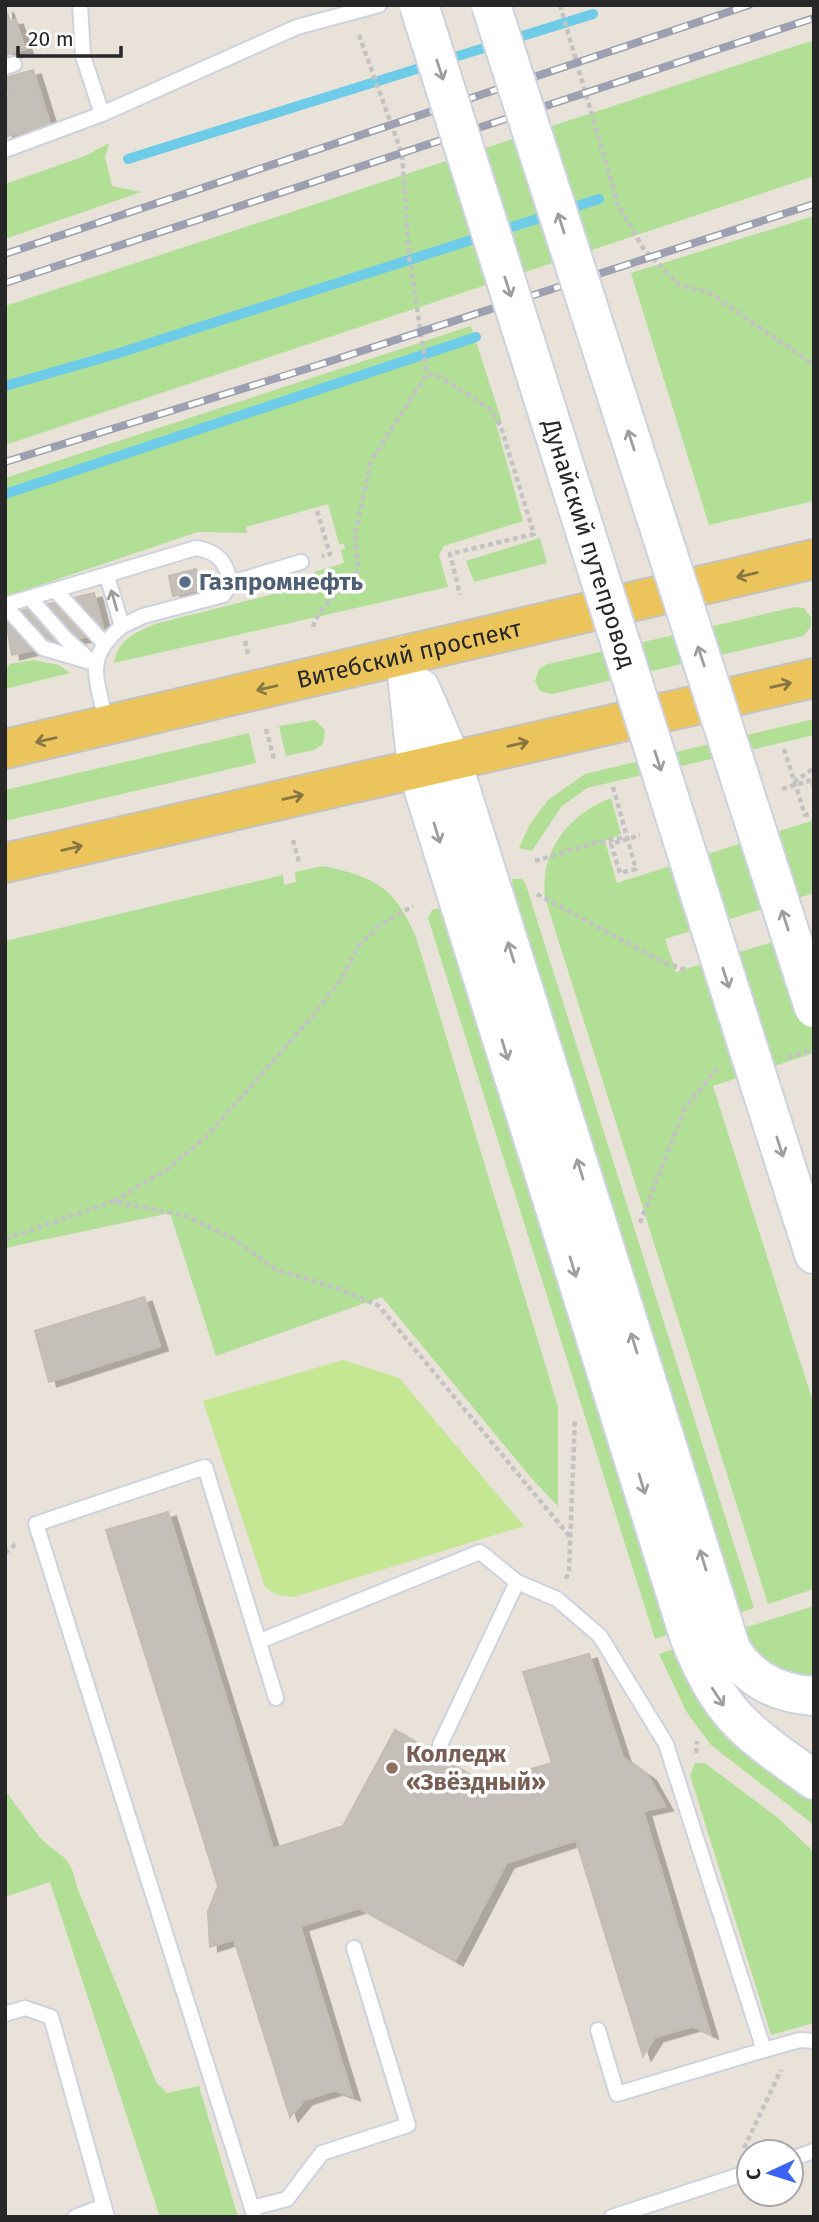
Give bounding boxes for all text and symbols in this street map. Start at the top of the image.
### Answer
scale bar [18,14,121,58]
text: 20 m [28,26,74,52]
one-way arrow [434,59,447,81]
one-way arrow [554,213,567,235]
one-way arrow [503,276,516,298]
street label: Дунайский путепровод [536,415,642,672]
one-way arrow [624,429,636,451]
place label: Газпромнефть [199,568,364,596]
one-way arrow [736,569,759,582]
marker: Газпромнефть [177,574,193,590]
one-way arrow [107,590,120,612]
street label: Витебский проспект [294,614,524,694]
one-way arrow [693,646,706,668]
one-way arrow [769,678,792,692]
one-way arrow [256,681,279,695]
one-way arrow [35,734,58,747]
one-way arrow [506,737,529,751]
one-way arrow [653,750,665,772]
one-way arrow [282,790,304,803]
one-way arrow [432,822,445,844]
one-way arrow [60,841,83,854]
one-way arrow [778,909,791,931]
one-way arrow [504,941,517,963]
one-way arrow [721,967,734,989]
one-way arrow [500,1039,512,1061]
one-way arrow [774,1136,787,1158]
one-way arrow [572,1158,585,1180]
one-way arrow [568,1256,581,1278]
one-way arrow [627,1332,640,1354]
one-way arrow [636,1473,649,1495]
one-way arrow [695,1549,708,1571]
one-way arrow [711,1687,726,1706]
place label: Колледж «Звёздный» [406,1740,546,1796]
marker: Колледж «Звёздный» [384,1760,400,1776]
north arrow [735,2138,805,2208]
text: С [742,2168,765,2180]

